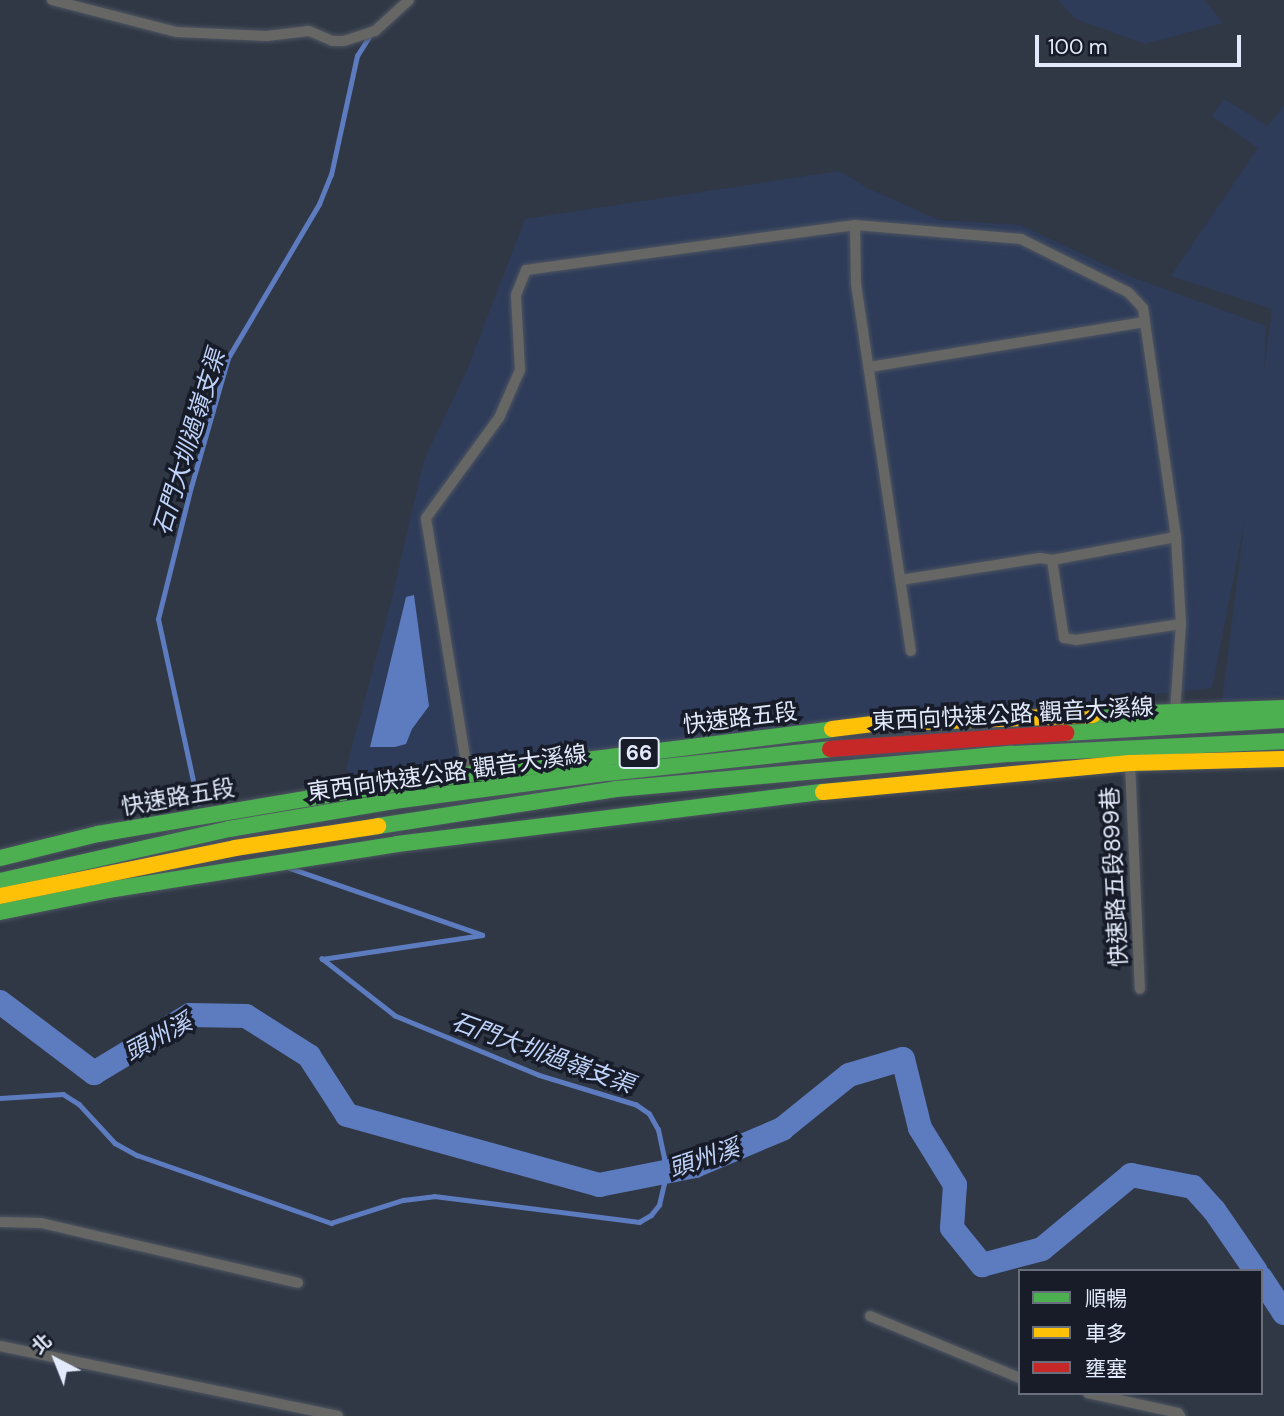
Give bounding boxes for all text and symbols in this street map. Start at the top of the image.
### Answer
scale bar [1039,21,1246,65]
text: 100 m [1048,33,1108,61]
water label: 石門大圳過嶺支渠 [147,346,231,538]
street label: 東西向快速公路 觀音大溪線 [871,693,1155,735]
street label: 快速路五段 [681,697,799,739]
road number: 66 [618,736,660,770]
street label: 東西向快速公路 觀音大溪線 [305,740,589,806]
street label: 快速路五段 [119,773,237,821]
street label: 快速路五段899巷 [1096,786,1132,968]
water label: 頭州溪 [119,1007,197,1067]
water label: 石門大圳過嶺支渠 [448,1007,638,1099]
water label: 頭州溪 [665,1133,743,1183]
legend [1018,1269,1263,1395]
text: 順暢 [1085,1285,1127,1313]
text: 車多 [1085,1320,1127,1348]
north arrow [21,1325,91,1395]
text: 北 [26,1328,57,1360]
text: 壅塞 [1085,1355,1127,1383]

